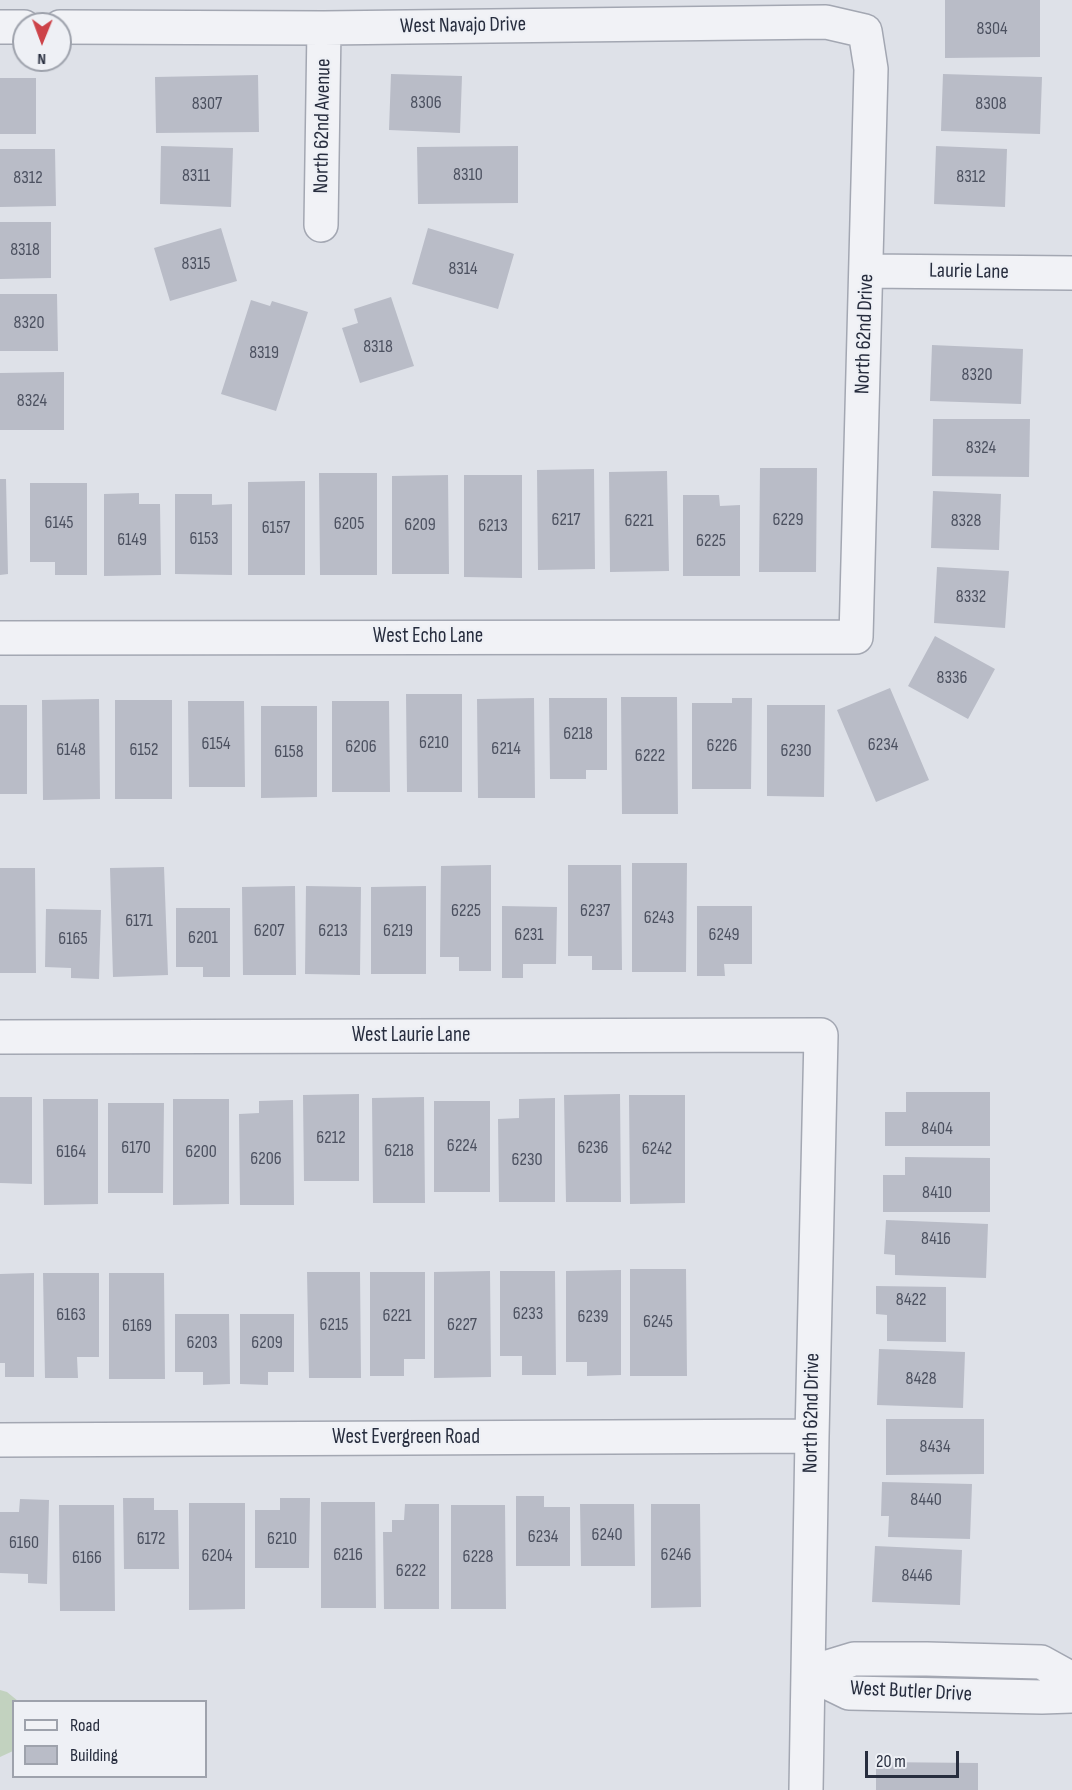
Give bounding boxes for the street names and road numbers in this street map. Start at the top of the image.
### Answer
street label: West Navajo Drive [400,12,526,40]
street label: North 62nd Avenue [309,58,337,194]
street label: Laurie Lane [929,259,1009,285]
street label: North 62nd Drive [850,273,880,395]
street label: West Echo Lane [373,624,483,650]
street label: West Laurie Lane [352,1023,470,1049]
street label: North 62nd Drive [798,1353,826,1473]
street label: West Evergreen Road [332,1425,480,1451]
street label: West Butler Drive [849,1676,973,1708]

